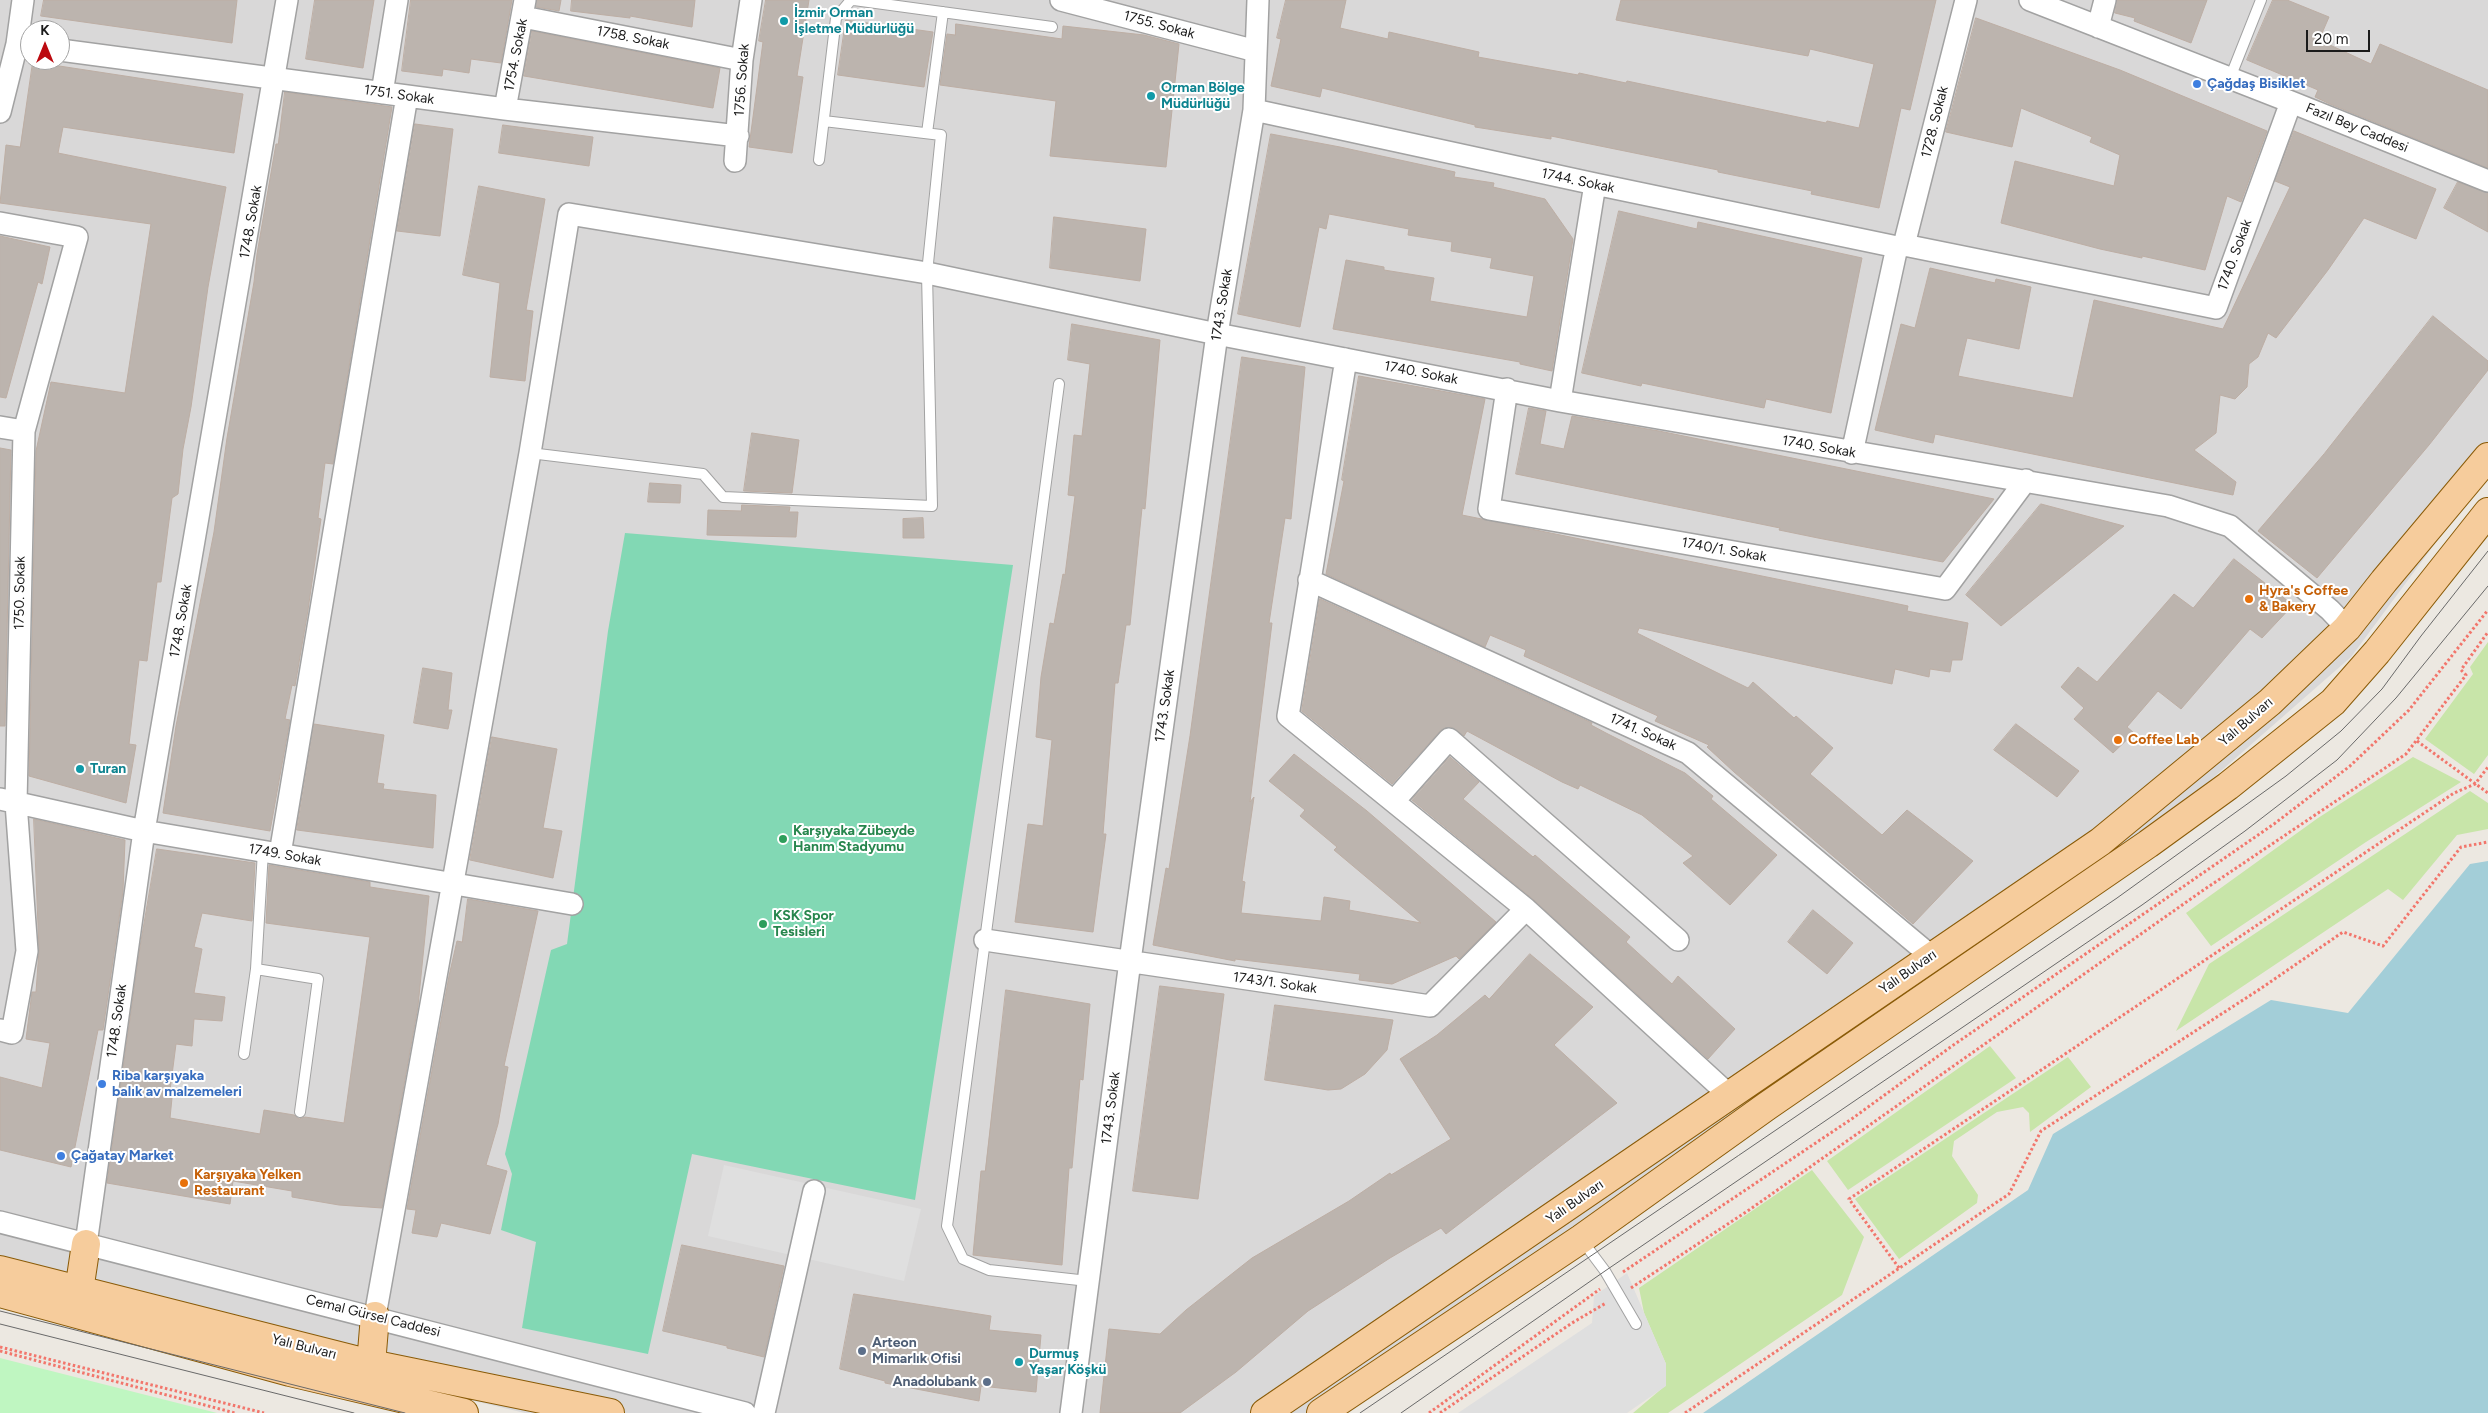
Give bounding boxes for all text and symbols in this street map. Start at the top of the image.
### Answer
place label: İzmir Orman İşletme Müdürlüğü [794,5,914,38]
street label: 1755. Sokak [1122,7,1196,43]
marker: İzmir Orman İşletme Müdürlüğü [778,15,790,27]
street label: 1754. Sokak [501,17,531,93]
north arrow [20,20,70,70]
scale bar [2308,20,2372,52]
text: K [40,22,50,39]
street label: 1758. Sokak [595,23,671,53]
text: 20 m [2314,30,2348,48]
street label: 1756. Sokak [731,43,753,117]
place label: Çağdaş Bisiklet [2207,76,2306,92]
marker: Çağdaş Bisiklet [2191,78,2203,90]
place label: Orman Bölge Müdürlüğü [1161,80,1245,112]
street label: 1751. Sokak [363,82,435,108]
street label: 1728. Sokak [1918,84,1952,160]
marker: Orman Bölge Müdürlüğü [1145,90,1157,102]
street label: Fazıl Bey Caddesi [2303,100,2411,156]
street label: 1744. Sokak [1540,165,1616,197]
street label: 1748. Sokak [236,184,266,260]
street label: 1740. Sokak [2214,217,2256,293]
street label: 1743. Sokak [1208,268,1236,342]
street label: 1740. Sokak [1383,358,1459,388]
street label: 1740. Sokak [1781,432,1857,462]
street label: 1740/1. Sokak [1680,534,1768,566]
street label: 1750. Sokak [11,556,29,630]
street label: 1748. Sokak [166,583,196,659]
place label: Hyra's Coffee & Bakery [2259,583,2348,616]
marker: Hyra's Coffee & Bakery [2243,593,2255,605]
street label: 1743. Sokak [1152,669,1178,743]
street label: Yalı Bulvarı [2215,694,2277,750]
street label: 1741. Sokak [1607,710,1679,754]
place label: Coffee Lab [2128,732,2199,748]
marker: Coffee Lab [2112,734,2124,746]
place label: Turan [90,761,126,777]
marker: Turan [74,763,86,775]
place label: Karşıyaka Zübeyde Hanım Stadyumu [793,823,915,856]
marker: Karşıyaka Zübeyde Hanım Stadyumu [777,833,789,845]
street label: 1749. Sokak [247,840,323,870]
place label: KSK Spor Tesisleri [773,908,834,940]
marker: KSK Spor Tesisleri [757,918,769,930]
street label: Yalı Bulvarı [1876,946,1940,998]
street label: 1743/1. Sokak [1232,969,1318,997]
street label: 1748. Sokak [104,983,130,1059]
place label: Riba karşıyaka balık av malzemeleri [112,1068,242,1100]
street label: 1743. Sokak [1098,1071,1124,1145]
marker: Riba karşıyaka balık av malzemeleri [96,1078,108,1090]
place label: Çağatay Market [71,1148,174,1164]
marker: Çağatay Market [55,1150,67,1162]
place label: Karşıyaka Yelken Restaurant [194,1167,301,1200]
street label: Yalı Bulvarı [1543,1176,1607,1228]
marker: Karşıyaka Yelken Restaurant [178,1177,190,1189]
street label: Cemal Gürsel Caddesi [304,1291,442,1341]
street label: Yalı Bulvarı [270,1331,338,1363]
place label: Arteon Mimarlık Ofisi [872,1335,961,1368]
marker: Arteon Mimarlık Ofisi [856,1345,868,1357]
place label: Durmuş Yaşar Köşkü [1029,1346,1106,1378]
marker: Durmuş Yaşar Köşkü [1013,1356,1025,1368]
place label: Anadolubank [892,1374,977,1390]
marker: Anadolubank [981,1376,993,1388]

